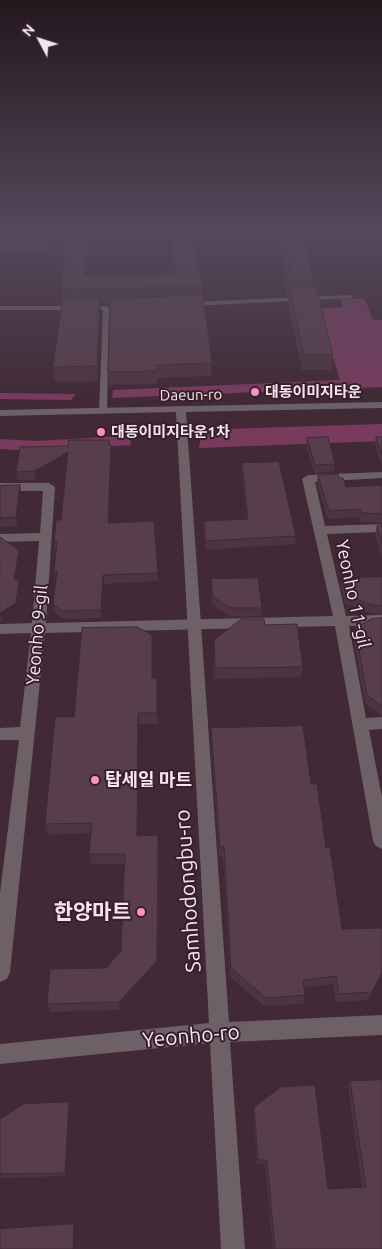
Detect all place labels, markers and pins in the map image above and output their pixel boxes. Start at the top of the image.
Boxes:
place label: 대동이미지타운 [265,383,362,401]
marker: 대동이미지타운 [249,386,261,398]
place label: 대동이미지타운1차 [111,423,230,441]
marker: 대동이미지타운1차 [95,426,107,438]
place label: 탑세일 마트 [105,769,192,791]
marker: 탑세일 마트 [89,774,101,786]
place label: 한양마트 [54,899,131,925]
marker: 한양마트 [135,906,147,918]

